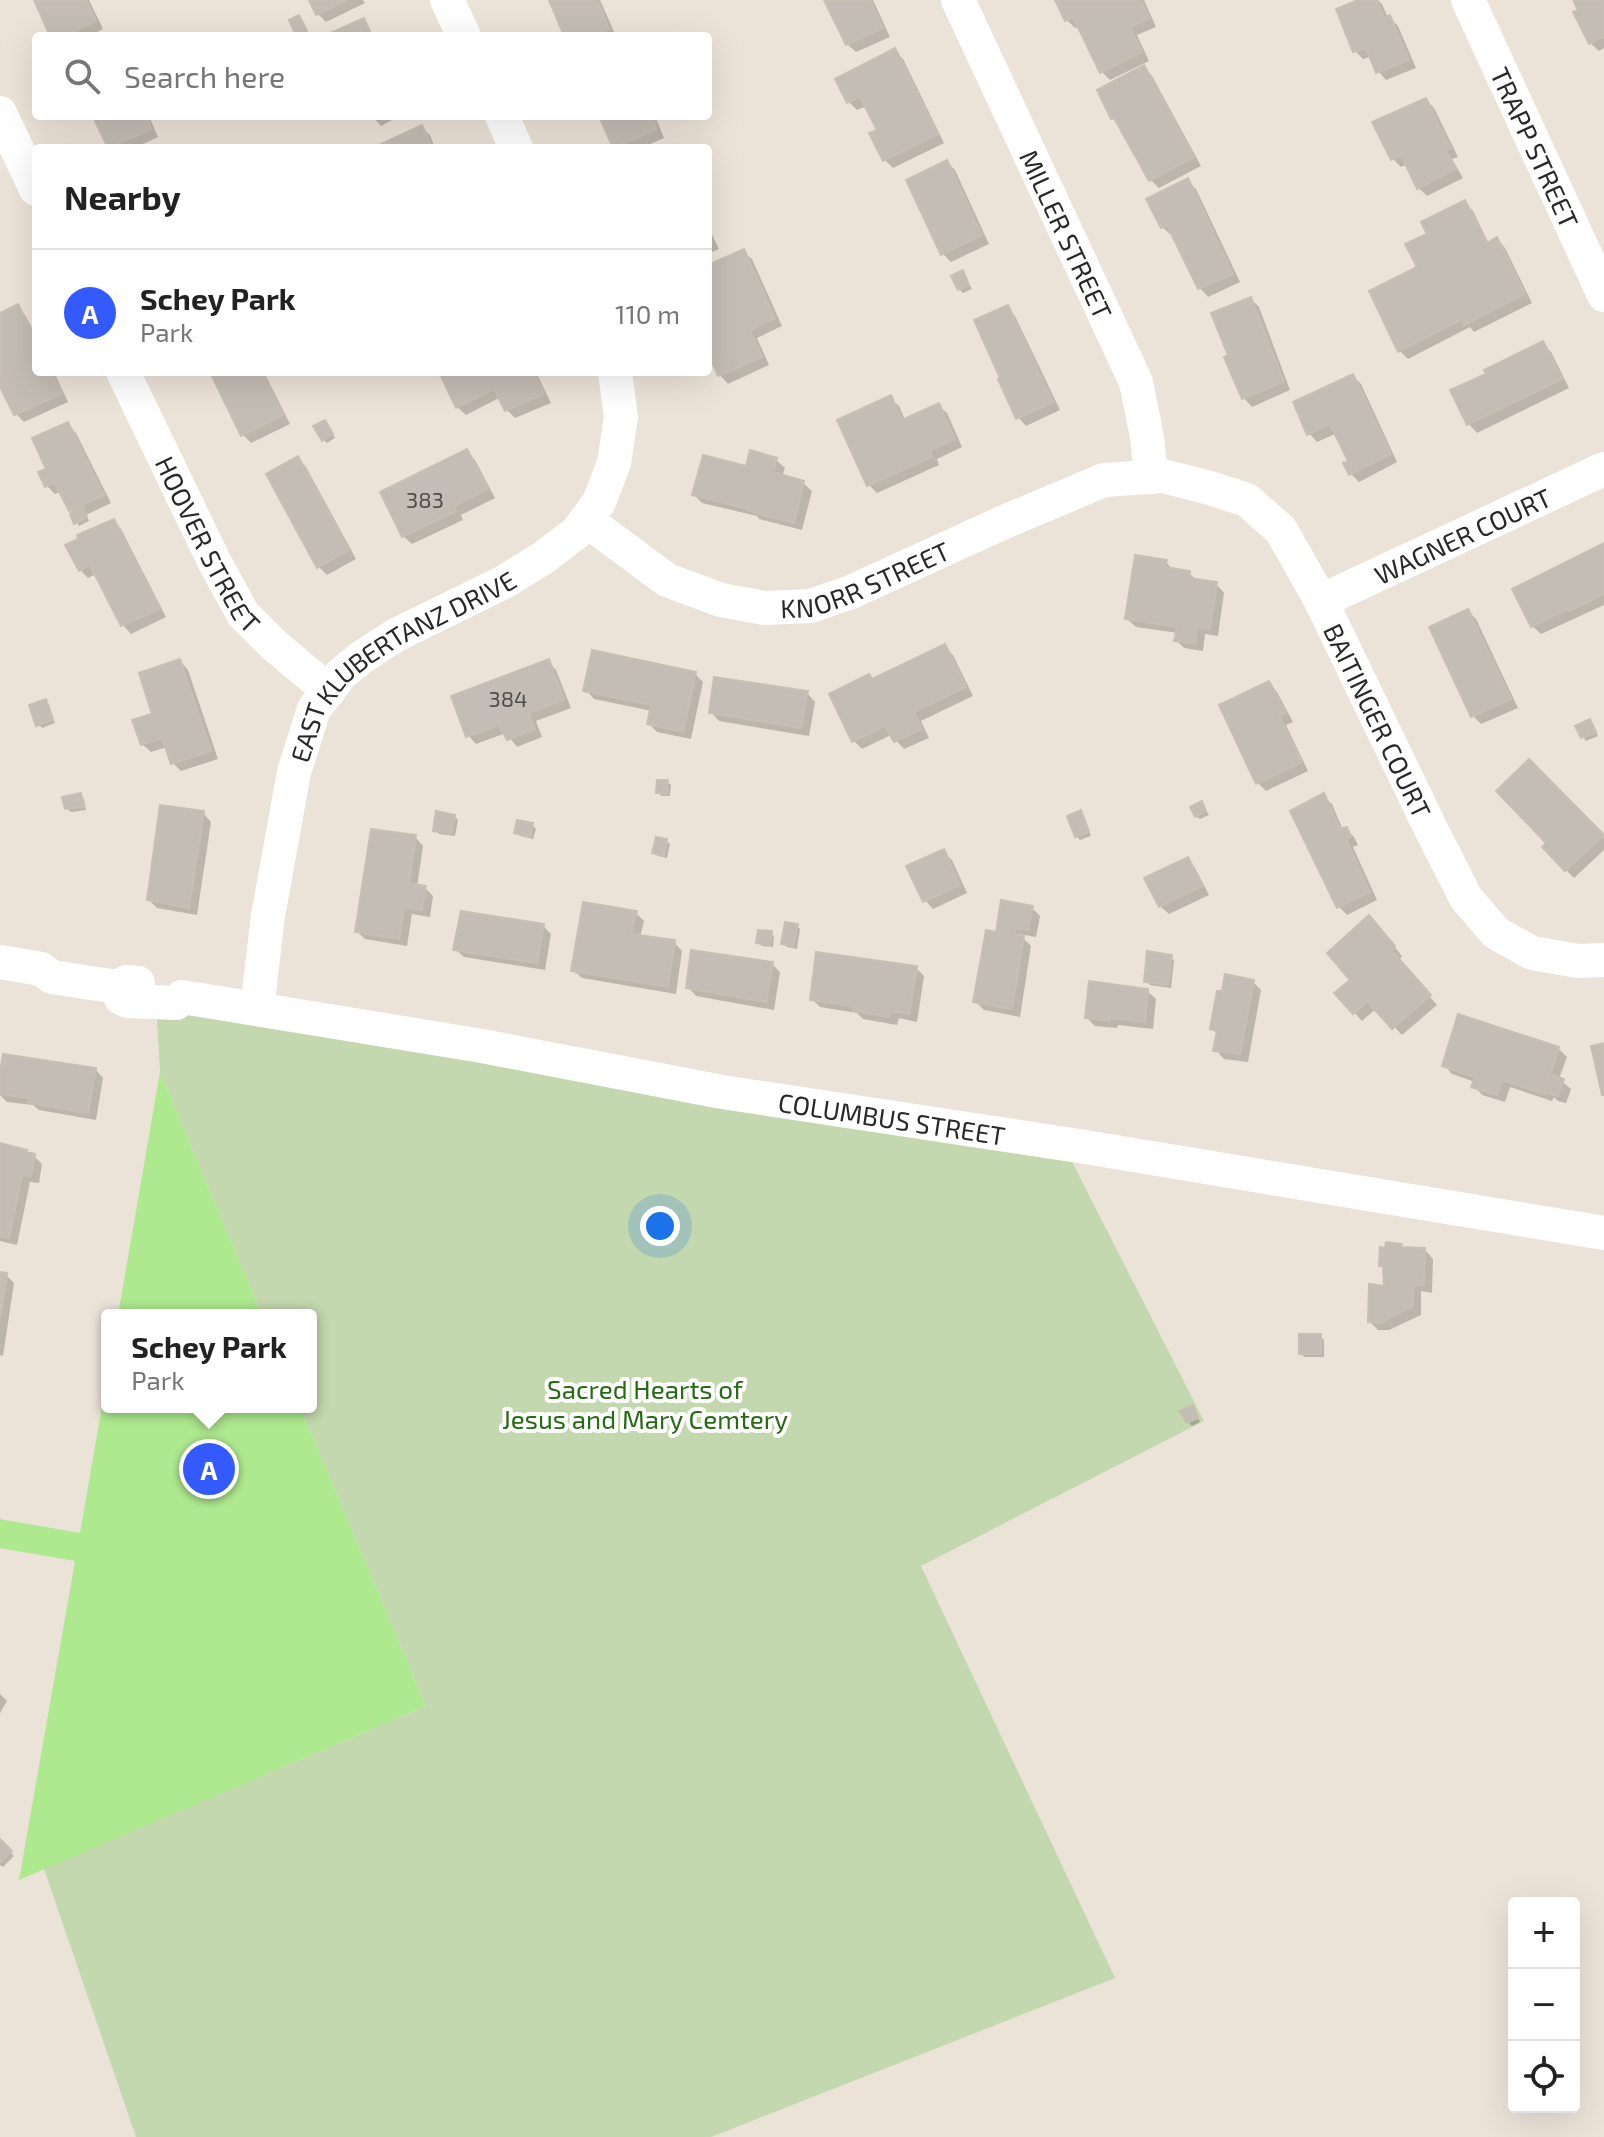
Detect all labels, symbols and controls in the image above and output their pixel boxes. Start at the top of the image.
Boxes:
search box [32,32,712,120]
icon: search [60,54,104,98]
text: Search here [124,58,285,94]
street label: TRAPP STREET [1485,62,1586,232]
street label: MILLER STREET [1014,144,1120,323]
text: Nearby [64,176,181,217]
text: Schey Park [140,280,296,316]
text: A [82,298,98,329]
text: 110 m [615,298,680,329]
text: Park [140,316,193,347]
street label: HOOVER STREET [150,451,267,638]
street label: WAGNER COURT [1369,481,1556,590]
house number: 383 [406,486,444,512]
street label: KNORR STREET [780,534,954,623]
street label: EAST KLUBERTANZ DRIVE [283,563,521,766]
street label: BAITINGER COURT [1318,618,1439,823]
house number: 384 [488,685,528,711]
street label: COLUMBUS STREET [776,1085,1007,1150]
your location [640,1206,680,1246]
popup [101,1309,317,1413]
text: Schey Park [131,1328,287,1364]
text: Park [131,1364,184,1395]
park label: Sacred Hearts of Jesus and Mary Cemtery [502,1373,788,1434]
pin: A [183,1439,235,1499]
map controls [1508,1897,1580,2113]
button: + [1508,1897,1580,1969]
button: − [1508,1969,1580,2041]
button: locate [1508,2041,1580,2113]

